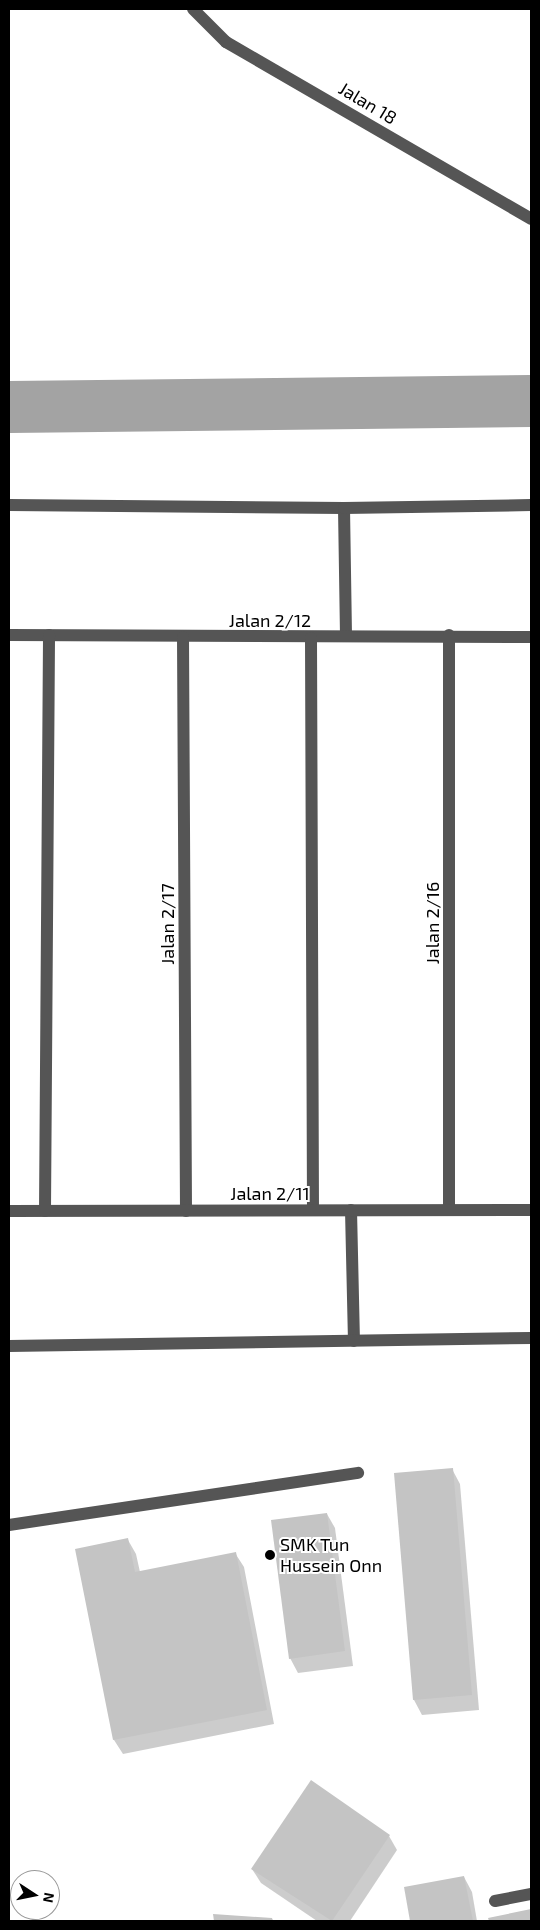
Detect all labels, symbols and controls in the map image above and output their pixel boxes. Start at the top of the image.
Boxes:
street label: Jalan 18 [335,77,401,129]
street label: Jalan 2/12 [229,609,311,631]
street label: Jalan 2/16 [421,882,443,964]
street label: Jalan 2/17 [156,883,178,965]
street label: Jalan 2/11 [230,1182,310,1204]
place label: SMK Tun Hussein Onn [280,1534,382,1576]
marker: SMK Tun Hussein Onn [264,1549,276,1561]
north arrow [10,1870,60,1920]
text: N [40,1891,59,1904]

